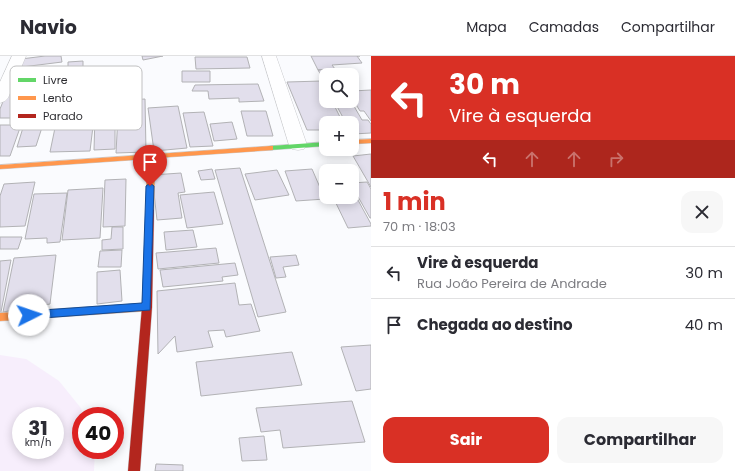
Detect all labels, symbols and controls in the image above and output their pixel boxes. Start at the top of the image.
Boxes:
text: Navio [20,14,77,41]
text: Mapa [466,17,507,37]
text: Camadas [529,17,599,37]
text: Compartilhar [621,17,715,37]
text: 30 m [449,65,520,104]
legend [10,66,142,130]
map controls [319,68,359,204]
button: search [319,68,359,108]
text: Livre [43,72,68,88]
icon: left [383,72,435,124]
text: Lento [43,90,73,106]
text: Vire à esquerda [449,103,592,128]
text: Parado [43,108,83,124]
button: + [319,116,359,156]
pin [133,145,167,186]
icon: left [479,148,501,170]
icon: ahead [521,148,543,170]
icon: ahead [563,148,585,170]
icon: right [605,148,627,170]
icon: arrive [139,151,161,173]
button: − [319,164,359,204]
text: 1 min [383,185,446,218]
button: close [681,191,723,233]
text: 70 m · 18:03 [383,217,456,236]
text: Vire à esquerda [417,252,539,273]
icon: left [383,262,405,284]
text: 30 m [685,262,723,283]
text: Rua João Pereira de Andrade [417,274,607,293]
position arrow [8,294,50,336]
icon: arrive [383,314,405,336]
text: Chegada ao destino [417,314,573,335]
text: 40 m [685,314,723,335]
speed limit sign: 40 [72,407,124,459]
text: 31 [28,414,48,442]
button: Sair [383,417,549,463]
button: Compartilhar [557,417,723,463]
text: km/h [25,435,51,450]

